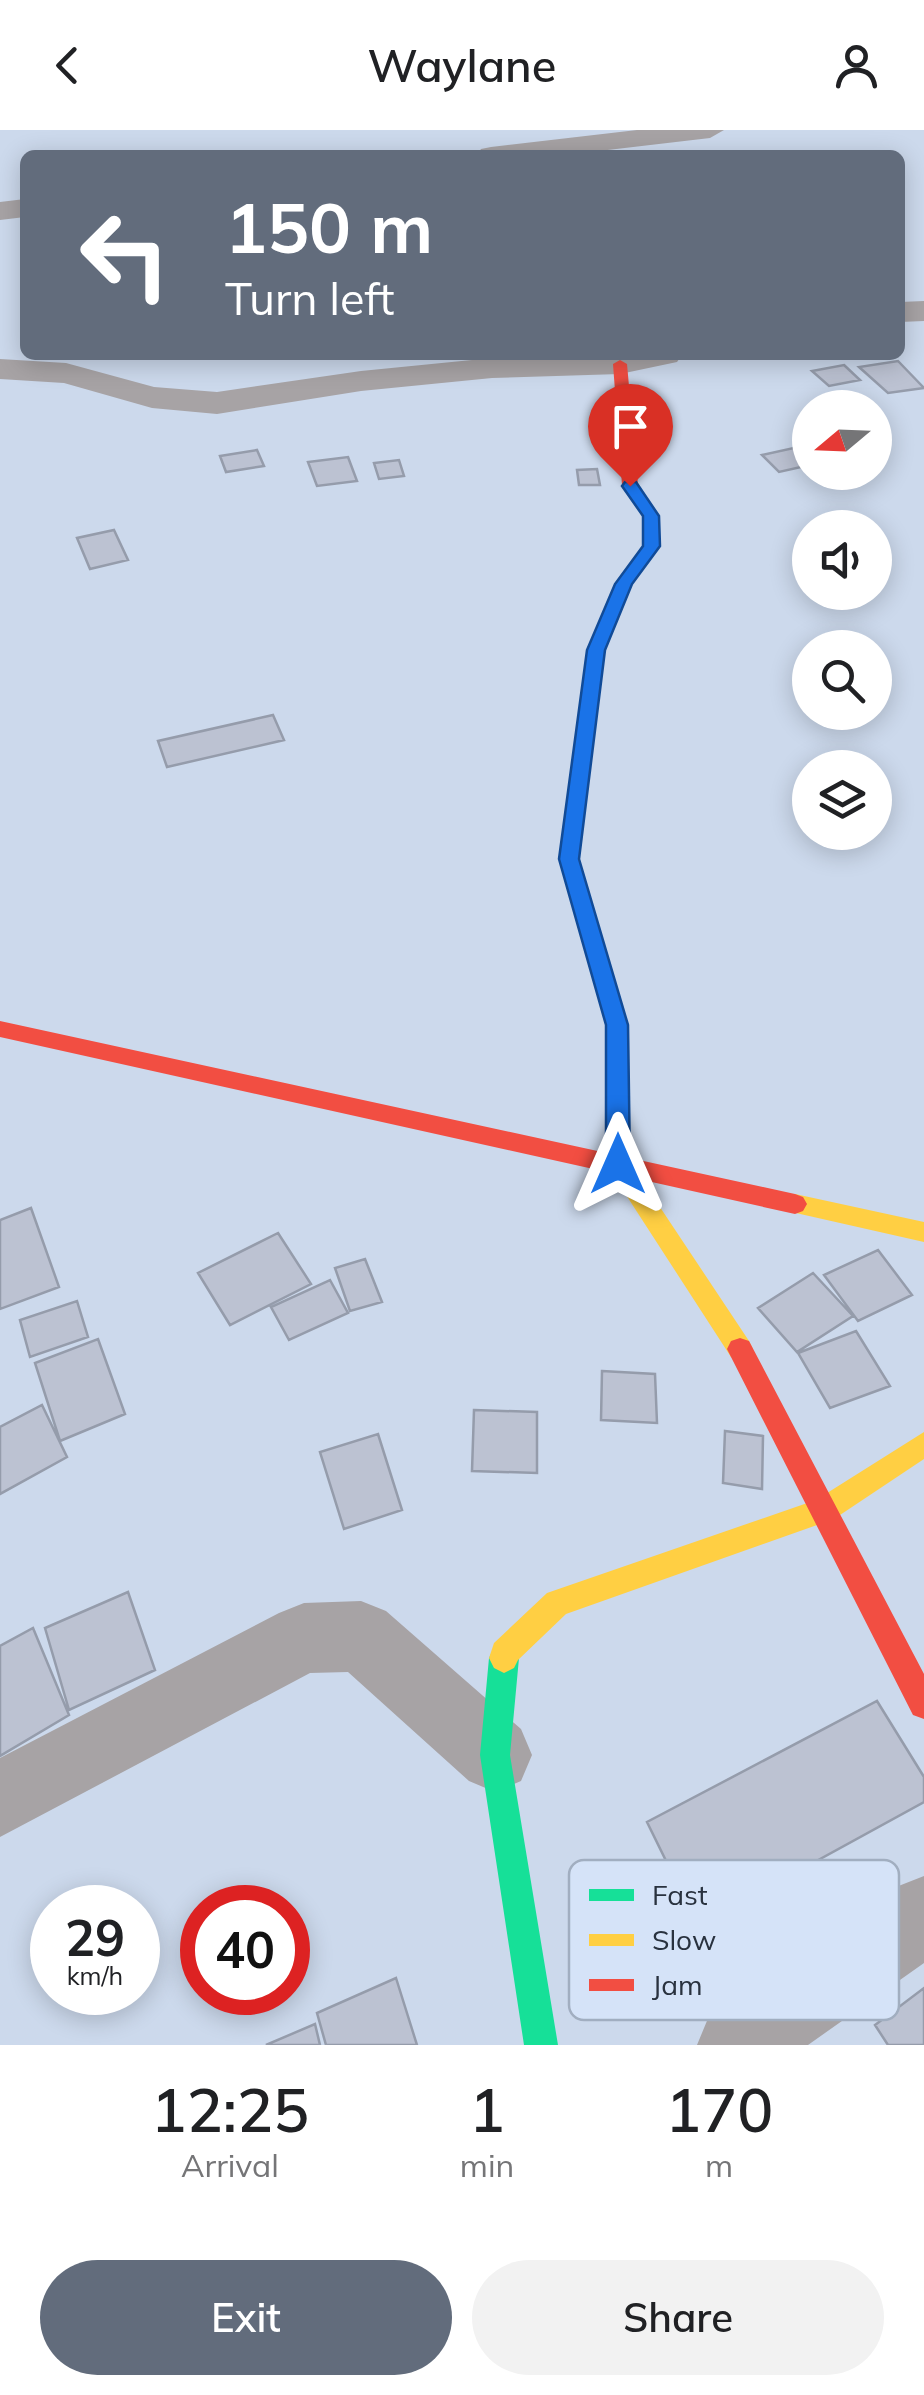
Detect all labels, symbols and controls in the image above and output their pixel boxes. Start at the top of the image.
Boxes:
text: Waylane [368,37,556,93]
icon: back [40,38,95,93]
icon: person [829,38,884,93]
text: 150 m [225,183,433,271]
icon: left [60,190,190,320]
text: Turn left [225,270,394,326]
pin [588,384,673,487]
north arrow [792,390,892,490]
map controls [792,390,892,850]
icon: arrive [603,399,658,454]
button: sound [792,510,892,610]
button: search [792,630,892,730]
button: layers [792,750,892,850]
position arrow [566,1112,670,1216]
legend [569,1860,899,2020]
text: Fast [652,1877,708,1912]
speed limit sign: 40 [180,1885,310,2015]
text: 29 [65,1906,125,1969]
text: Slow [652,1922,716,1957]
text: km/h [67,1960,123,1991]
text: Jam [652,1967,703,2002]
text: 12:25 [151,2072,309,2147]
text: 1 [469,2072,505,2147]
text: 170 [665,2072,773,2147]
text: Arrival [181,2145,279,2185]
text: min [460,2145,514,2185]
text: m [705,2145,733,2185]
button: Exit [40,2260,452,2375]
button: Share [472,2260,884,2375]

